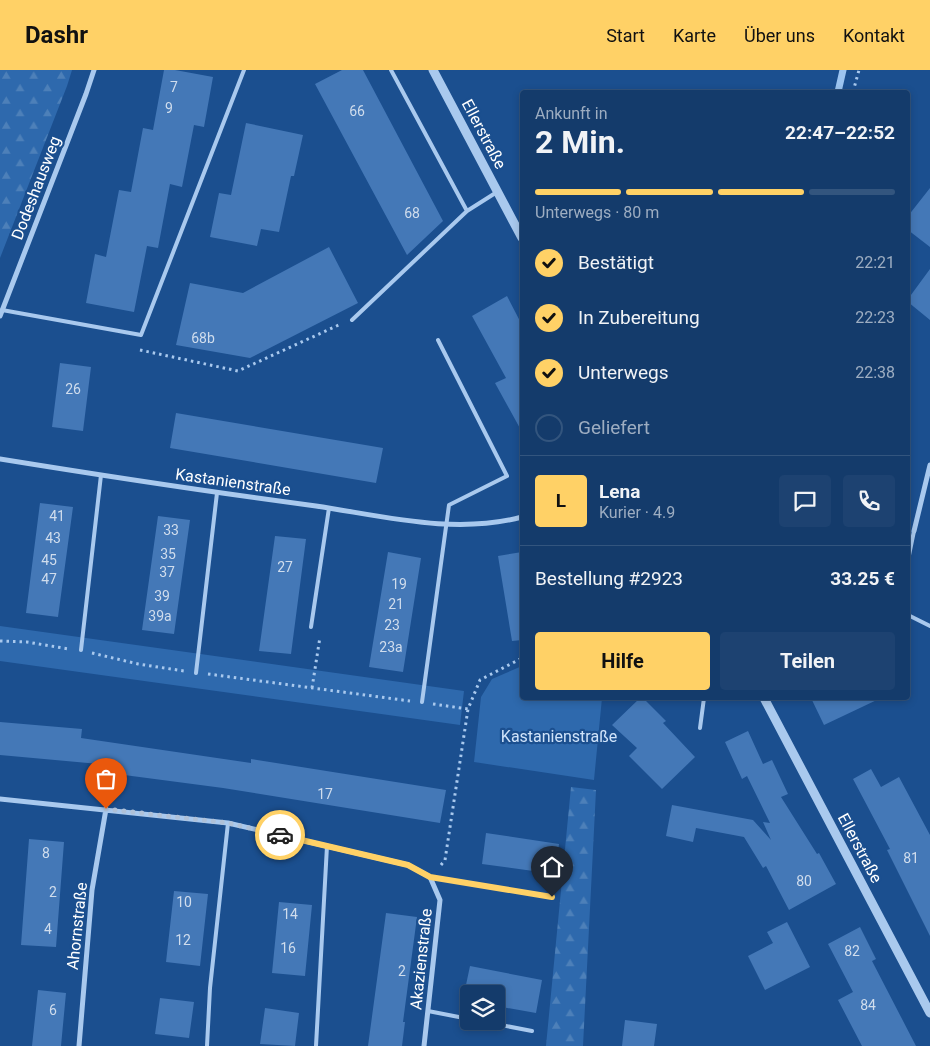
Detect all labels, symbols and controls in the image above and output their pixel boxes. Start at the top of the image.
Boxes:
text: Dashr [25,21,88,49]
text: Start [606,25,645,46]
text: Karte [673,25,716,46]
text: Über uns [744,25,815,46]
text: Kontakt [843,25,905,46]
house number: 7 [170,79,178,95]
street label: Ellerstraße [458,96,510,172]
house number: 9 [165,100,173,116]
house number: 66 [349,103,365,119]
text: Ankunft in [535,104,608,123]
text: 22:47–22:52 [785,121,895,144]
text: 2 Min. [535,123,625,161]
street label: Dodeshausweg [8,133,64,243]
text: Unterwegs · 80 m [535,203,659,222]
house number: 68 [404,205,420,221]
icon: check [535,249,563,277]
text: Bestätigt [578,251,654,274]
text: 22:21 [855,253,895,272]
icon: check [535,304,563,332]
text: In Zubereitung [578,306,700,329]
text: 22:23 [855,308,895,327]
house number: 68b [191,330,215,346]
icon: check [535,359,563,387]
text: Unterwegs [578,361,669,384]
text: 22:38 [855,363,895,382]
house number: 26 [65,381,81,397]
text: Geliefert [578,416,650,439]
street label: Kastanienstraße [174,464,292,500]
button: chat [779,475,831,527]
button: phone [843,475,895,527]
text: Lena [599,480,640,503]
text: L [556,489,566,512]
text: Kurier · 4.9 [599,503,675,522]
house number: 41 [49,508,65,524]
house number: 33 [163,522,179,538]
house number: 43 [45,530,61,546]
house number: 35 [160,546,176,562]
house number: 45 [41,552,57,568]
house number: 27 [277,559,293,575]
house number: 37 [159,564,175,580]
text: Bestellung #2923 [535,567,683,590]
text: 33.25 € [830,567,895,590]
house number: 47 [41,571,57,587]
house number: 19 [391,576,407,592]
house number: 39 [154,588,170,604]
house number: 21 [388,596,404,612]
house number: 39a [148,608,172,624]
house number: 23 [384,617,400,633]
button: Hilfe [535,632,710,690]
button: Teilen [720,632,895,690]
house number: 23a [379,639,403,655]
park label: Kastanienstraße [501,727,617,746]
pin [85,758,127,809]
icon: bag [92,765,120,793]
house number: 17 [317,786,333,802]
courier [255,810,305,860]
street label: Ellerstraße [834,810,886,886]
icon: car [266,821,294,849]
house number: 8 [42,845,50,861]
pin [531,846,573,897]
house number: 81 [903,850,919,866]
icon: home [538,853,566,881]
house number: 80 [796,873,812,889]
street label: Ahornstraße [63,881,91,971]
house number: 2 [49,884,57,900]
house number: 10 [176,894,192,910]
house number: 14 [282,906,298,922]
street label: Akazienstraße [406,907,436,1011]
house number: 4 [44,921,52,937]
house number: 12 [175,932,191,948]
house number: 16 [280,940,296,956]
house number: 82 [844,943,860,959]
house number: 2 [398,963,406,979]
map controls [460,985,505,1030]
button: layers [460,985,505,1030]
house number: 84 [860,997,876,1013]
house number: 6 [49,1002,57,1018]

